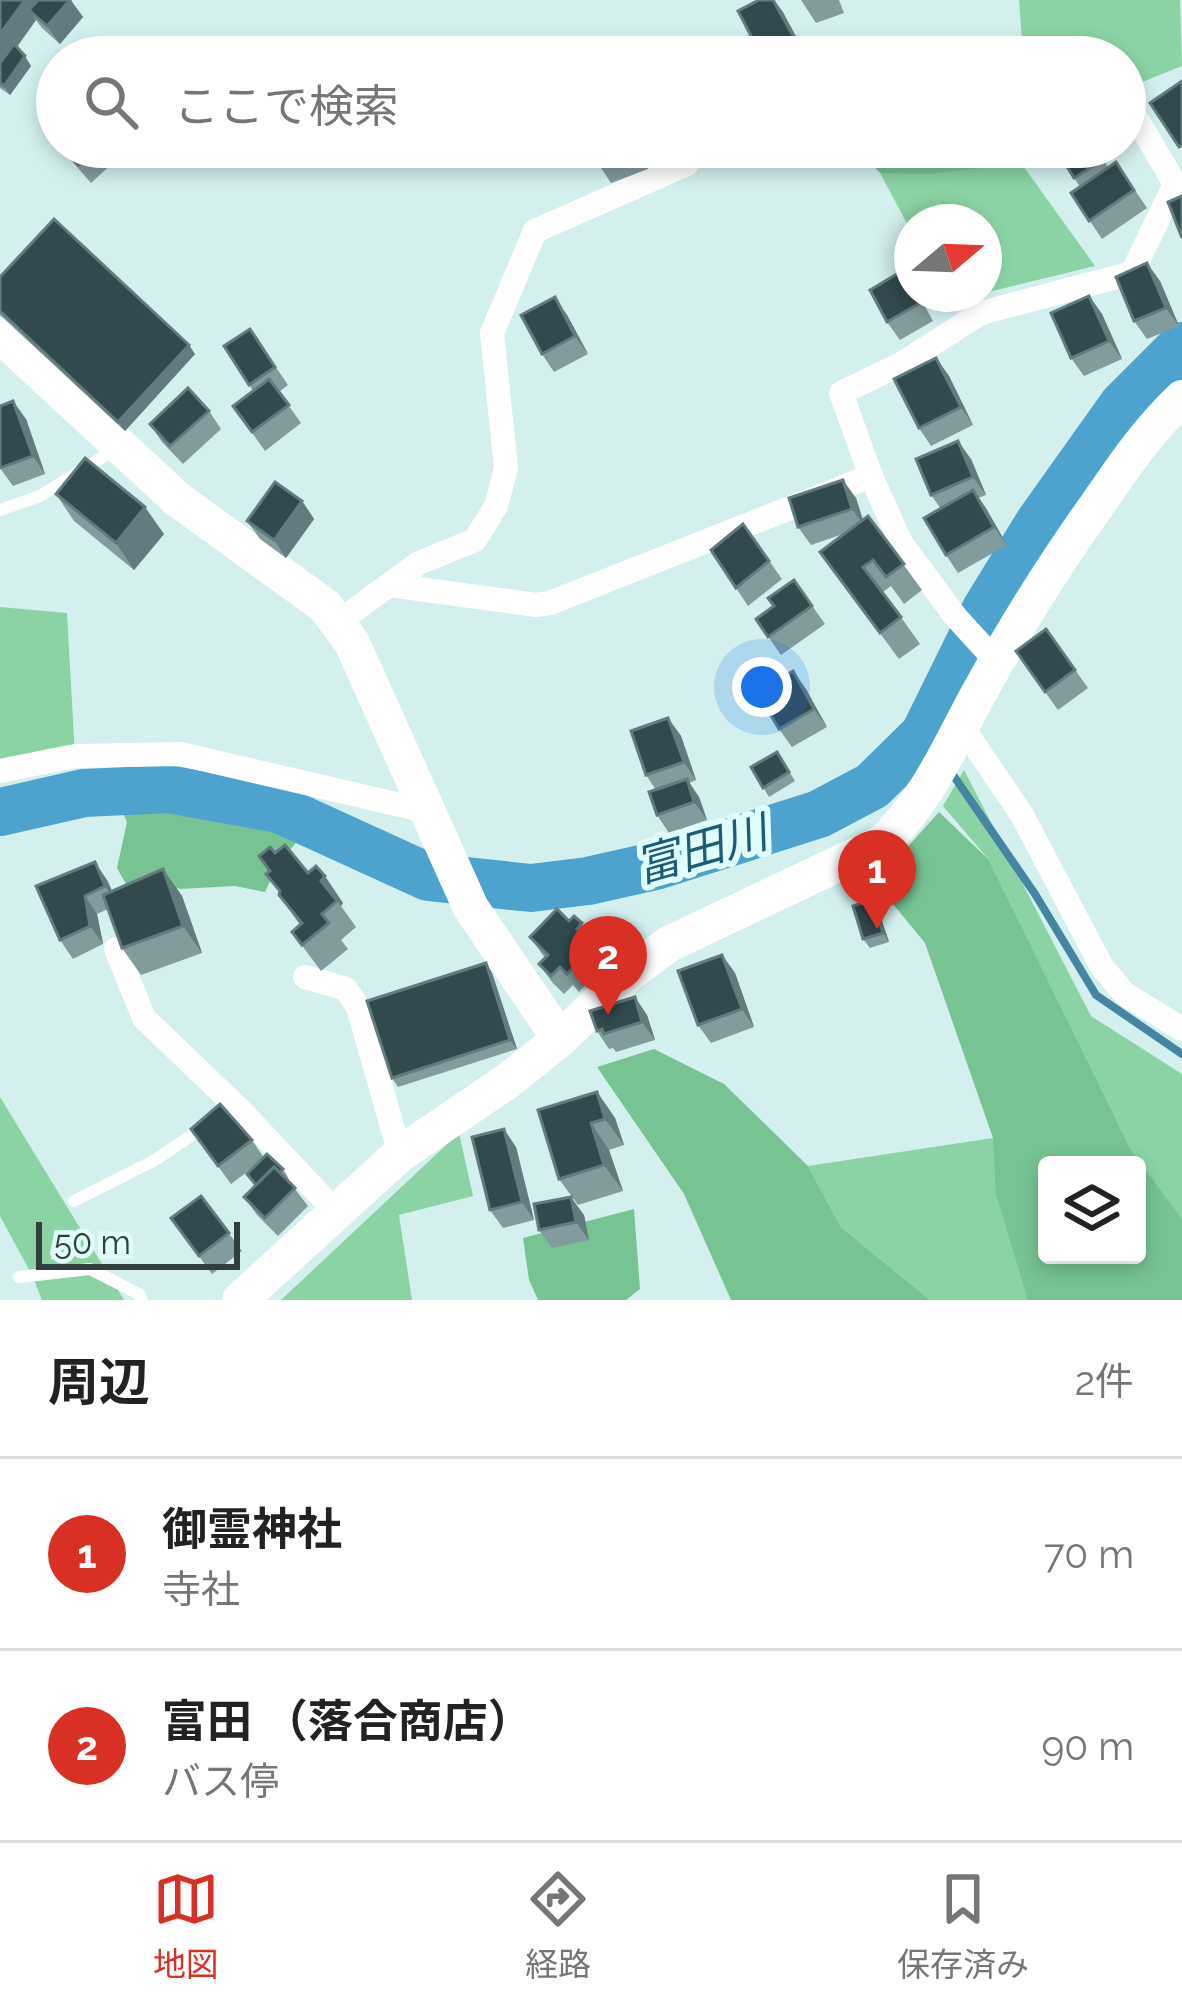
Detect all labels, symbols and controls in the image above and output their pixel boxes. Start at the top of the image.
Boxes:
search box [36,36,1146,168]
icon: search [78,69,144,135]
text: ここで検索 [174,80,399,133]
north arrow [894,204,1002,312]
your location [732,657,792,717]
water label: 富田川 [629,804,777,894]
pin: 1 [838,830,916,929]
pin: 2 [569,916,647,1015]
map controls [1038,1156,1146,1264]
button: layers [1038,1156,1146,1264]
scale bar [36,1216,240,1269]
text: 50 m [54,1223,131,1262]
text: 周辺 [48,1352,150,1412]
text: 2件 [1075,1358,1134,1404]
text: 御霊神社 [162,1503,342,1556]
text: 1 [77,1531,97,1577]
text: 70 m [1044,1531,1134,1577]
text: 寺社 [162,1566,240,1612]
text: 富田 （落合商店） [162,1695,533,1748]
text: 2 [76,1723,98,1769]
text: 90 m [1041,1723,1134,1769]
text: バス停 [162,1758,279,1804]
tab: 地図 [153,1866,219,1986]
tab: 経路 [525,1866,591,1986]
tab: 保存済み [897,1866,1029,1986]

